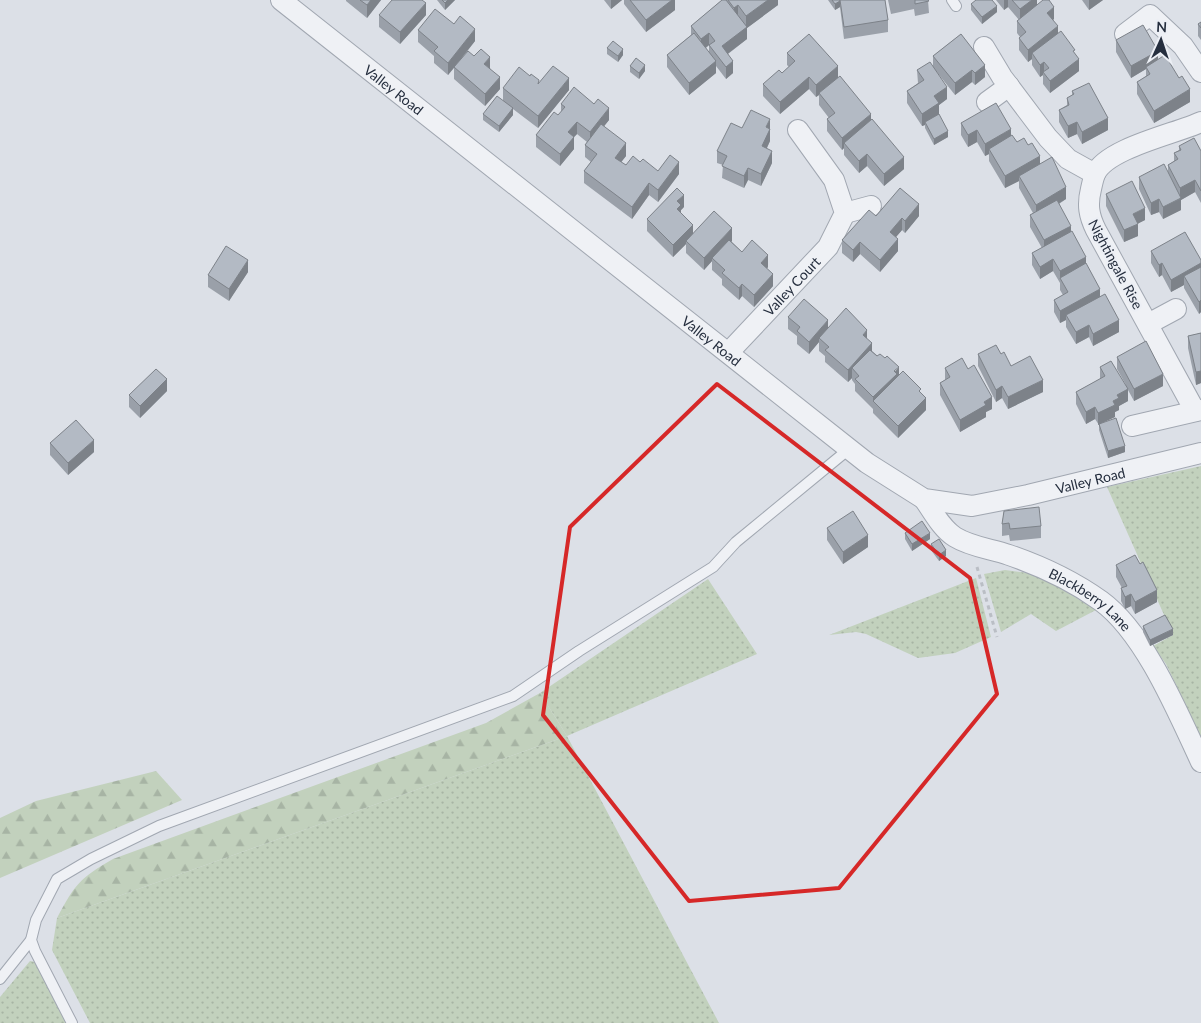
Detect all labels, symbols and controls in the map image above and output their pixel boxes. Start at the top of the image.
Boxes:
north arrow [1136,15,1186,65]
text: N [1156,18,1168,35]
street label: Valley Road [361,61,427,118]
street label: Nightingale Rise [1085,216,1147,312]
street label: Valley Court [760,253,823,319]
street label: Valley Road [679,312,745,369]
street label: Valley Road [1054,463,1127,496]
street label: Blackberry Lane [1046,564,1135,634]

